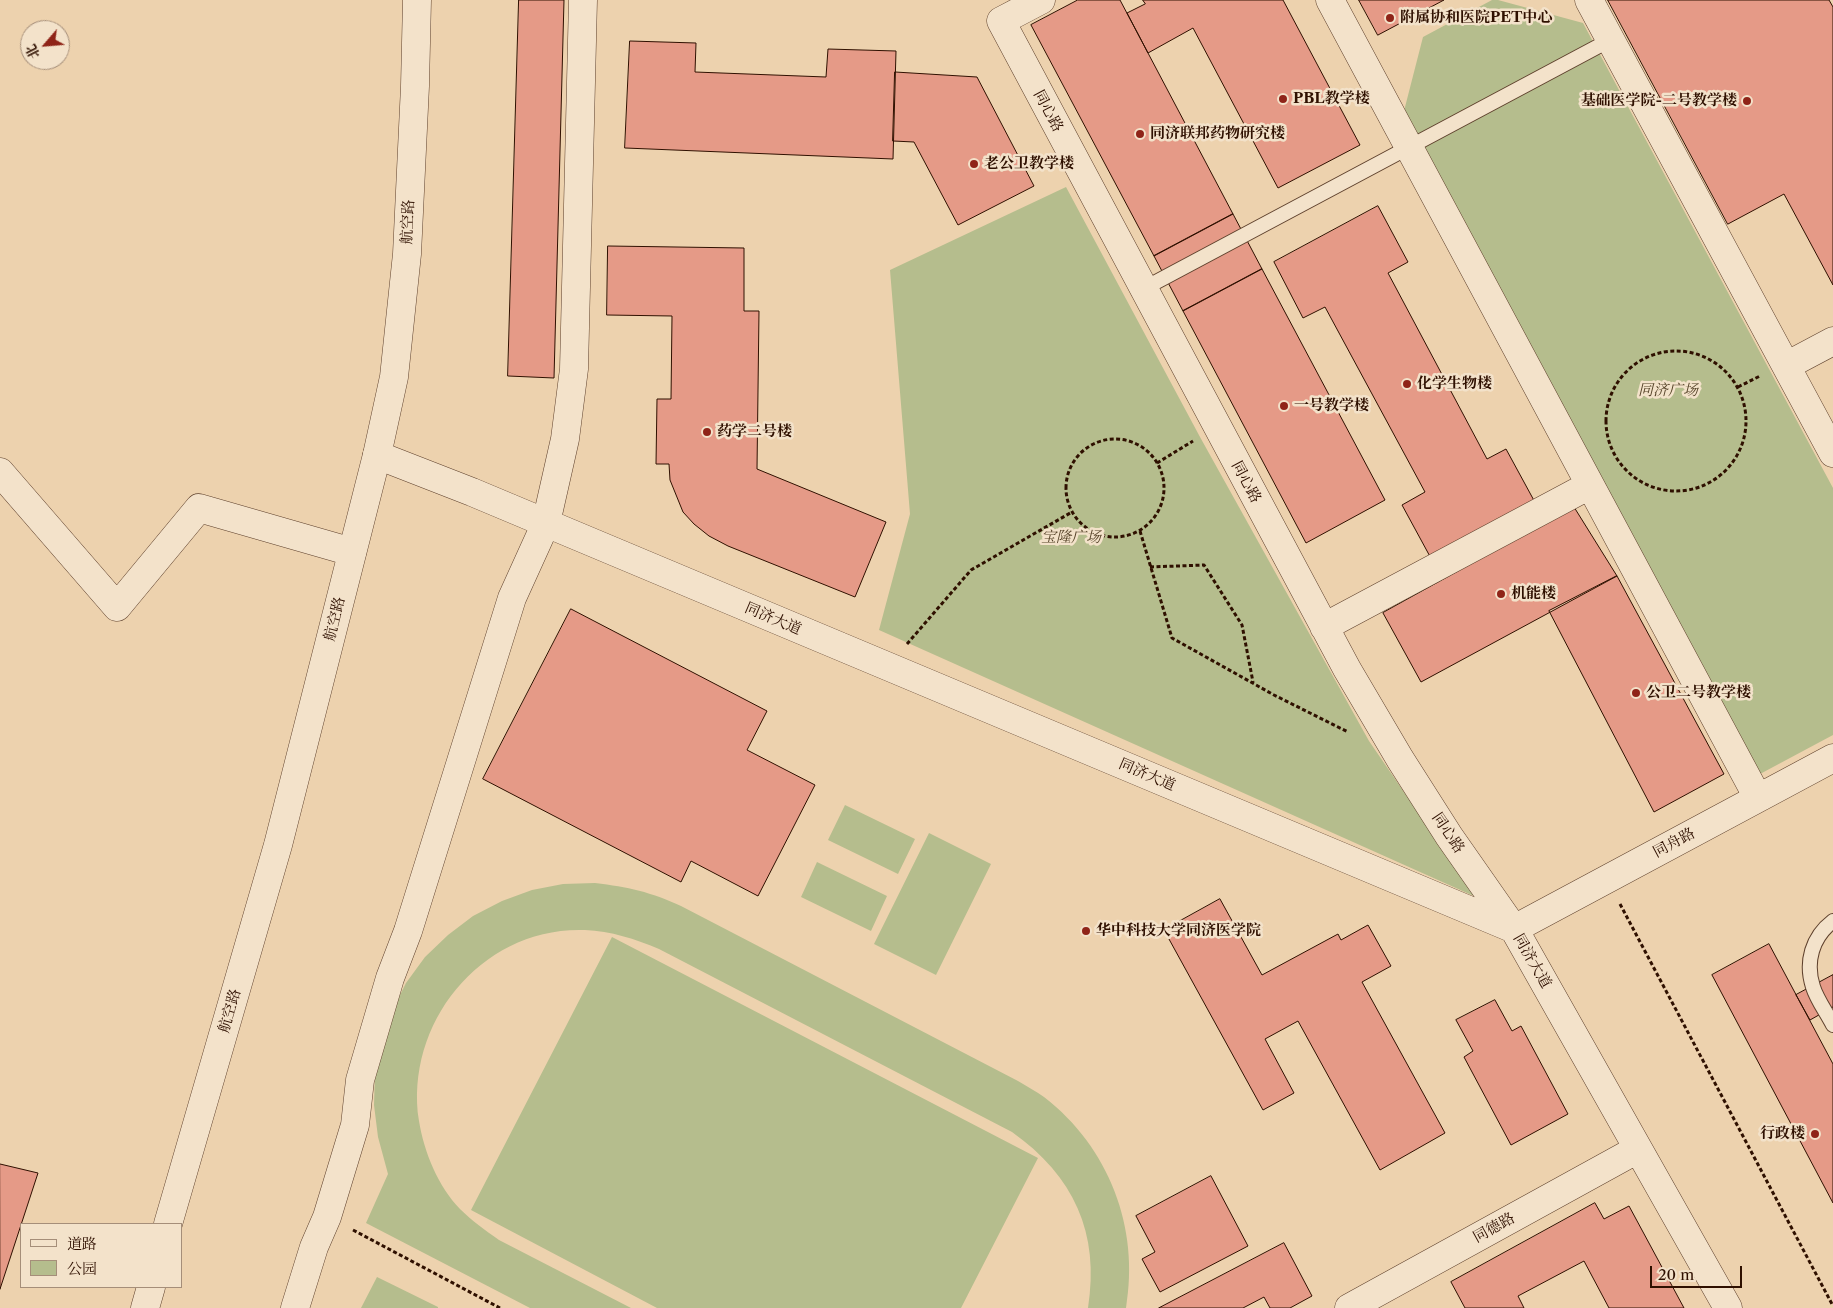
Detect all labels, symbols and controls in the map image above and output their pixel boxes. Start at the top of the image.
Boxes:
place label: 附属协和医院PET中心 [1400,9,1553,27]
marker: 附属协和医院PET中心 [1384,12,1396,24]
north arrow [20,20,70,70]
text: 北 [21,41,44,62]
street label: 同心路 [1029,87,1067,135]
place label: PBL教学楼 [1293,90,1370,108]
place label: 基础医学院-二号教学楼 [1580,92,1737,110]
marker: PBL教学楼 [1277,93,1289,105]
marker: 基础医学院-二号教学楼 [1741,95,1753,107]
place label: 同济联邦药物研究楼 [1150,125,1285,143]
marker: 同济联邦药物研究楼 [1134,128,1146,140]
place label: 老公卫教学楼 [984,155,1074,173]
marker: 老公卫教学楼 [968,158,980,170]
street label: 航空路 [398,199,418,245]
place label: 化学生物楼 [1417,375,1492,393]
marker: 化学生物楼 [1401,378,1413,390]
park label: 同济广场 [1638,382,1698,400]
place label: 一号教学楼 [1294,397,1369,415]
marker: 一号教学楼 [1278,400,1290,412]
place label: 药学二号楼 [717,423,792,441]
marker: 药学二号楼 [701,426,713,438]
street label: 同心路 [1227,458,1265,506]
park label: 宝隆广场 [1041,529,1101,547]
place label: 机能楼 [1511,585,1556,603]
marker: 机能楼 [1495,588,1507,600]
street label: 航空路 [321,595,349,643]
street label: 同济大道 [742,599,804,639]
place label: 公卫二号教学楼 [1646,684,1751,702]
marker: 公卫二号教学楼 [1630,687,1642,699]
street label: 同济大道 [1116,755,1178,795]
street label: 同心路 [1428,809,1468,857]
street label: 同舟路 [1650,824,1698,862]
place label: 华中科技大学同济医学院 [1096,922,1261,940]
marker: 华中科技大学同济医学院 [1080,925,1092,937]
street label: 同济大道 [1509,931,1555,991]
street label: 航空路 [215,987,245,1035]
place label: 行政楼 [1760,1125,1805,1143]
marker: 行政楼 [1809,1128,1821,1140]
street label: 同德路 [1470,1209,1518,1247]
legend [20,1223,182,1288]
text: 道路 [67,1234,97,1253]
scale bar [1653,1256,1746,1288]
text: 公园 [67,1259,97,1278]
text: 20 m [1658,1265,1694,1284]

